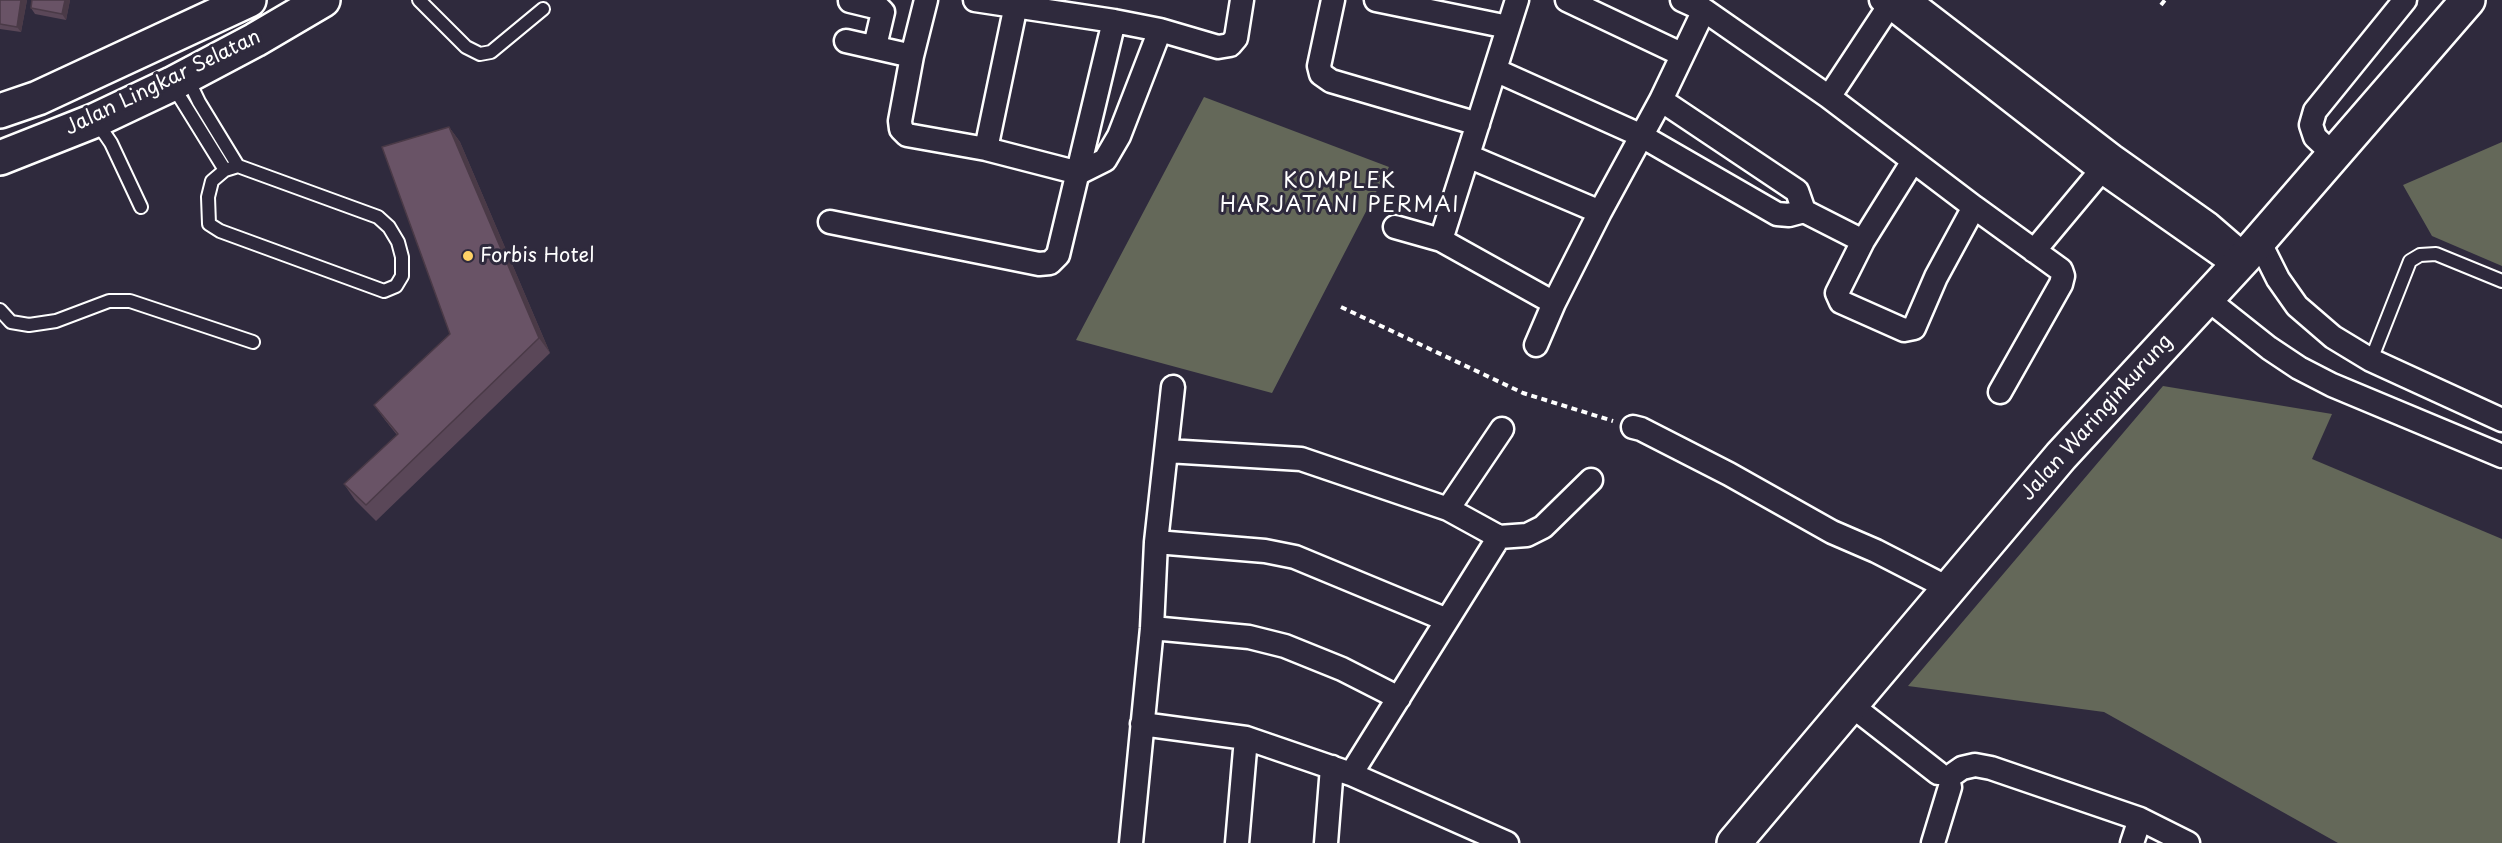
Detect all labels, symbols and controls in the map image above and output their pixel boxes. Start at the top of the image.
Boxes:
street label: Jalan Lingkar Selatan [61,25,265,141]
district label: KOMPLEK HARJATANI PERMAI [1221,169,1459,219]
place label: Forbis Hotel [480,244,594,268]
marker: Forbis Hotel [461,249,475,263]
street label: Jalan Waringinkurung [2016,330,2178,506]

